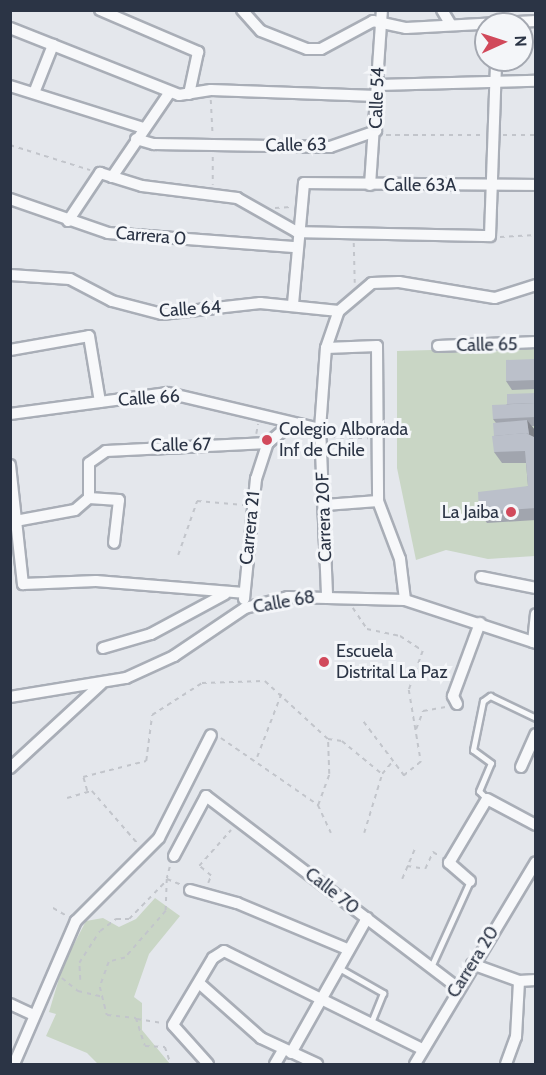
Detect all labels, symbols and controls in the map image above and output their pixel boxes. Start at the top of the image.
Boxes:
north arrow [474,12,534,72]
text: N [511,35,530,47]
street label: Calle 54 [365,67,389,129]
street label: Calle 63 [265,134,327,156]
street label: Calle 63A [384,174,456,196]
street label: Carrera 0 [115,222,187,250]
street label: Calle 64 [158,296,222,322]
street label: Calle 65 [456,334,518,356]
street label: Calle 66 [117,385,181,411]
place label: Colegio Alborada Inf de Chile [279,419,408,462]
marker: Colegio Alborada Inf de Chile [260,433,274,447]
street label: Calle 67 [151,434,211,456]
street label: Carrera 20F [312,472,336,562]
street label: Carrera 21 [235,490,265,566]
place label: La Jaiba [442,501,499,523]
marker: La Jaiba [504,505,518,519]
street label: Calle 68 [251,586,317,618]
place label: Escuela Distrital La Paz [336,641,448,684]
marker: Escuela Distrital La Paz [317,655,331,669]
street label: Calle 70 [301,863,363,919]
street label: Carrera 20 [443,922,503,1002]

